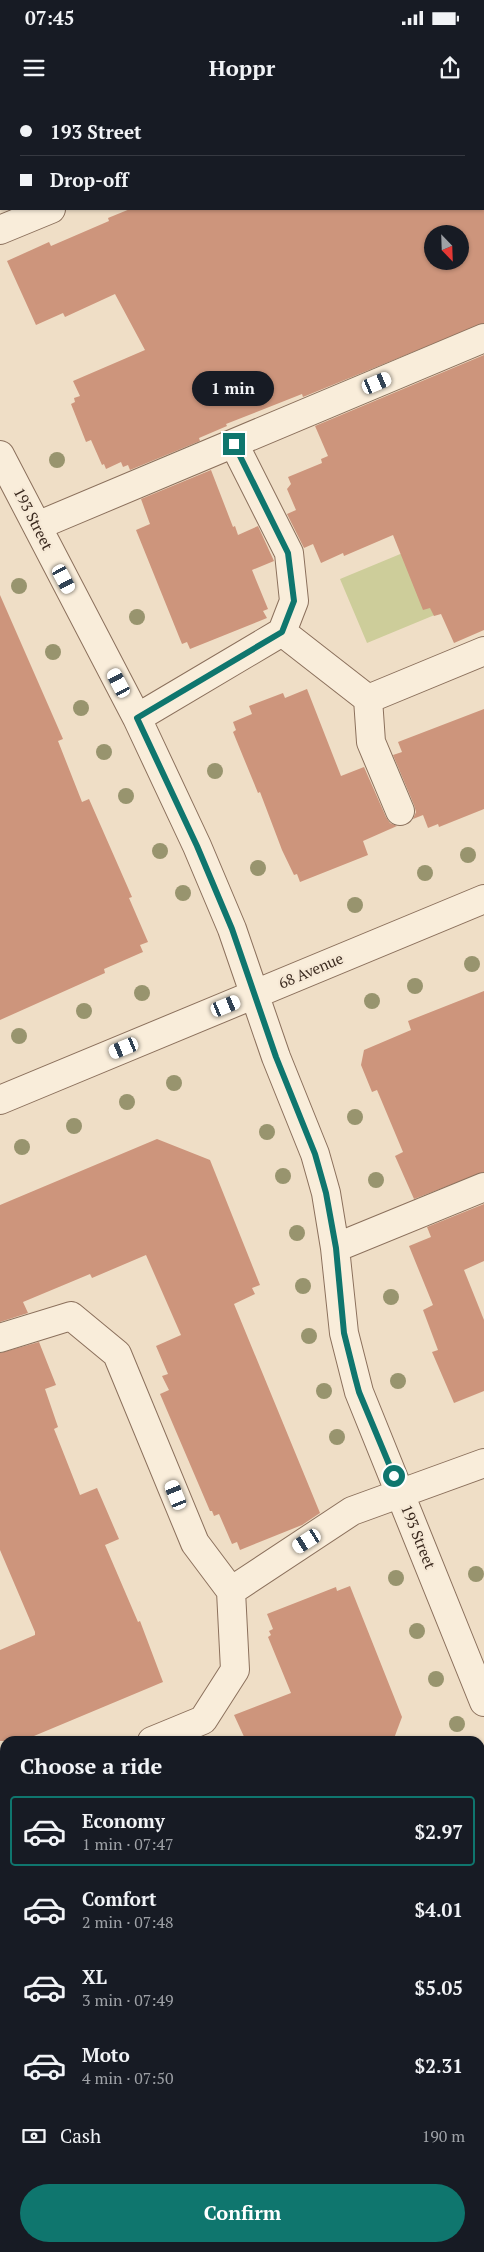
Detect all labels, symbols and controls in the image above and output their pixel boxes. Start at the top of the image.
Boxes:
text: 07:45 [25,5,74,30]
text: Hoppr [209,53,275,82]
icon: menu [20,54,48,82]
icon: share [436,54,464,82]
text: 193 Street [50,119,142,144]
text: Drop-off [50,167,128,192]
north arrow [424,225,469,270]
map controls [424,225,469,270]
car [360,370,393,396]
callout: 1 min [193,372,275,406]
text: 1 min [211,377,255,399]
route end [223,433,245,455]
street label: 193 Street [10,484,58,554]
car [50,562,77,596]
car [105,666,132,700]
street label: 68 Avenue [275,947,346,993]
car [209,993,242,1019]
car [107,1035,140,1061]
route start [383,1465,405,1487]
car [163,1478,188,1512]
street label: 193 Street [397,1502,441,1572]
car [290,1527,323,1555]
text: Choose a ride [20,1751,162,1780]
text: Economy [82,1808,165,1833]
icon: car [22,1809,67,1854]
text: $2.97 [414,1819,463,1844]
text: 1 min · 07:47 [82,1833,174,1855]
text: Comfort [82,1886,157,1911]
icon: car [22,1887,67,1932]
text: $4.01 [414,1897,463,1922]
text: 2 min · 07:48 [82,1911,174,1933]
text: XL [82,1964,107,1989]
icon: car [22,1965,67,2010]
text: $5.05 [414,1975,463,2000]
text: 3 min · 07:49 [82,1989,174,2011]
text: Moto [82,2042,130,2067]
icon: car [22,2043,67,2088]
text: $2.31 [414,2053,463,2078]
text: 4 min · 07:50 [82,2067,174,2089]
icon: cash [20,2122,48,2150]
text: Cash [60,2123,101,2148]
text: 190 m [422,2125,465,2147]
button: Confirm [20,2184,465,2242]

